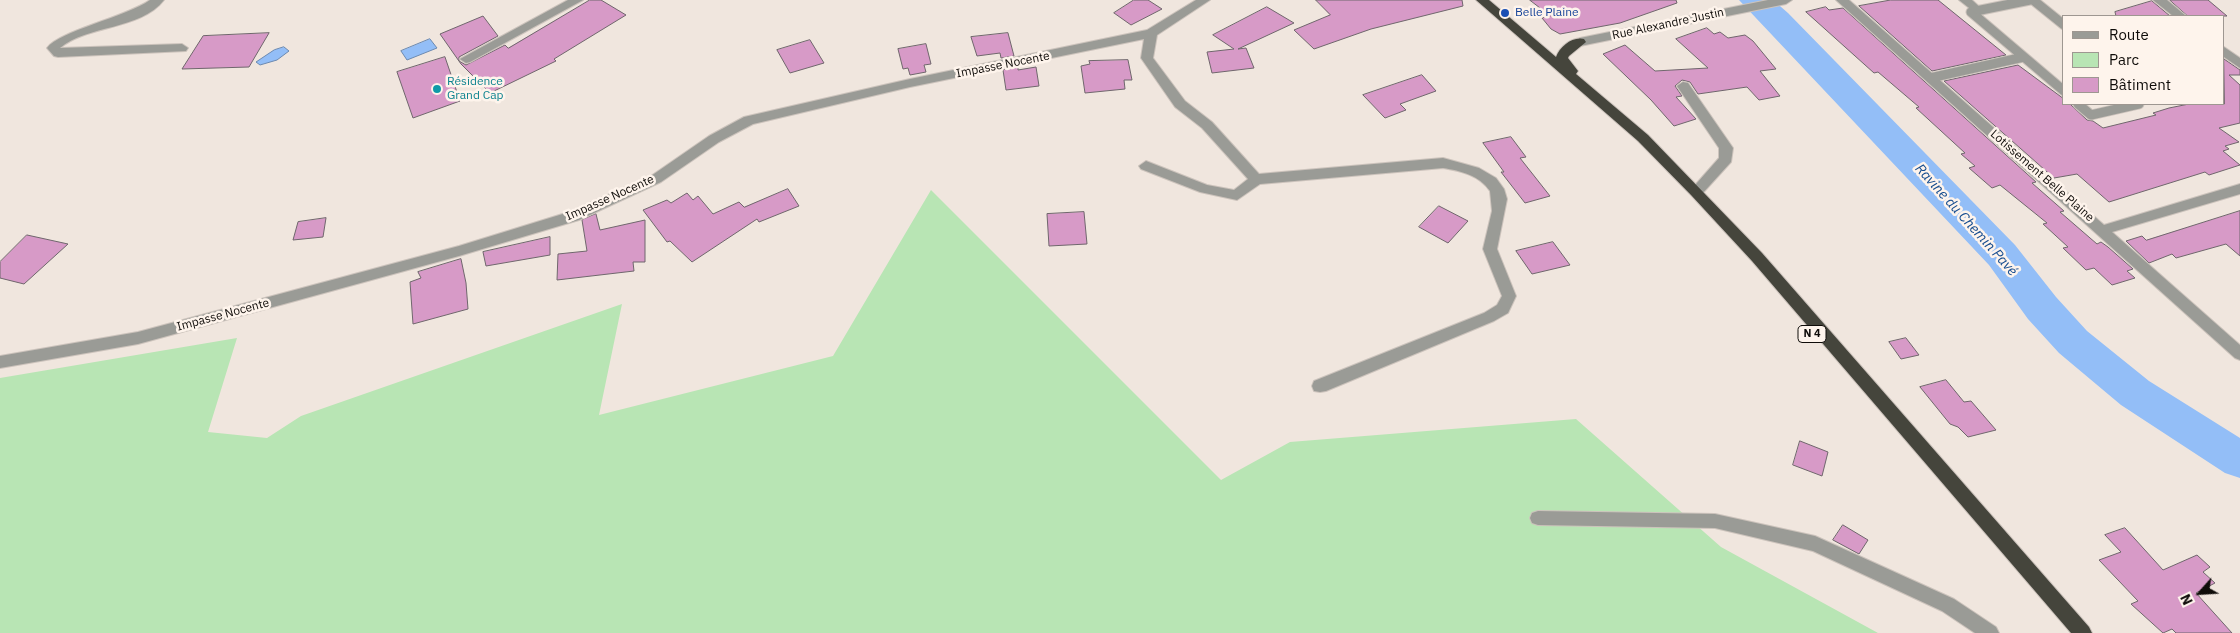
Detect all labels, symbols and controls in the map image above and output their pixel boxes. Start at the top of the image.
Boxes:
street label: Rue Alexandre Justin [1611,5,1725,43]
place label: Belle Plaine [1515,6,1579,20]
marker: Belle Plaine [1499,7,1511,19]
legend [2062,15,2225,105]
text: Route [2109,25,2149,44]
street label: Impasse Nocente [955,49,1051,81]
text: Parc [2109,50,2139,69]
place label: Résidence Grand Cap [447,75,504,103]
text: Bâtiment [2109,75,2171,94]
marker: Résidence Grand Cap [431,83,443,95]
street label: Lotissement Belle Plaine [1987,127,2097,225]
water label: Ravine du Chemin Pavé [1911,161,2021,279]
street label: Impasse Nocente [564,172,656,224]
street label: Impasse Nocente [175,296,271,334]
road number: N 4 [1798,326,1826,342]
north arrow [2175,568,2225,618]
text: N [2176,591,2197,608]

